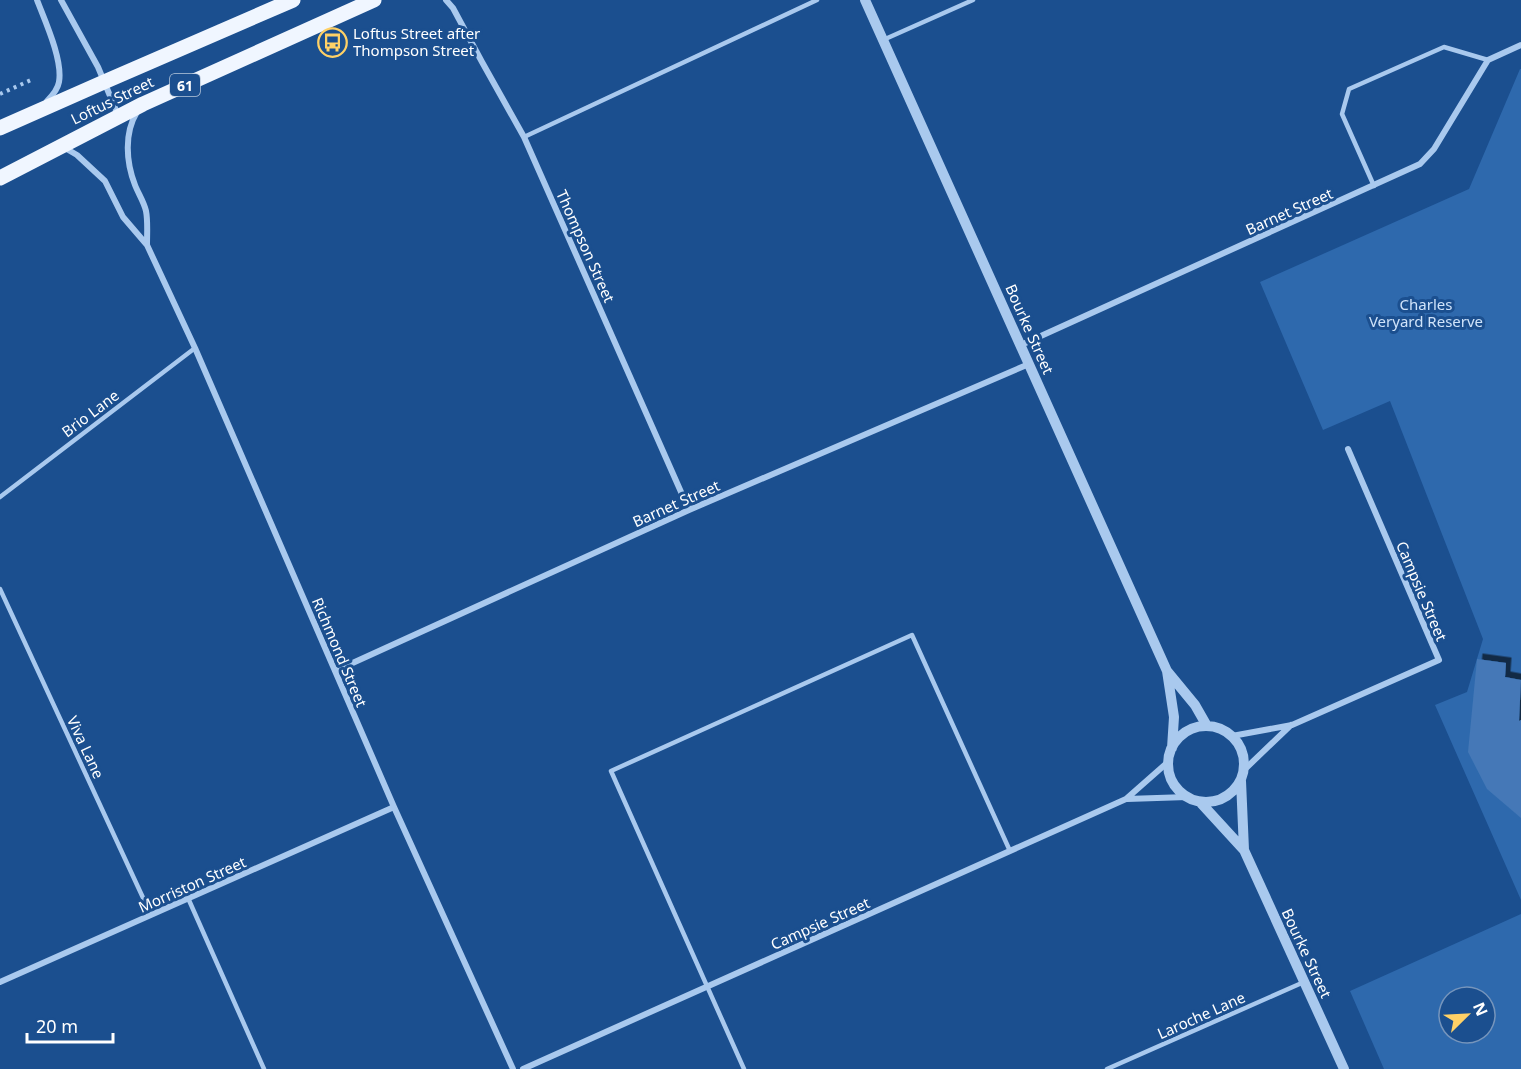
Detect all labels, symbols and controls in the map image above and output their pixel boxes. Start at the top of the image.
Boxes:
place label: Loftus Street after Thompson Street [353,23,480,60]
bus stop icon: Loftus Street after Thompson Street [316,26,348,58]
street label: Loftus Street [67,71,157,129]
road number: 61 [170,74,200,96]
street label: Barnet Street [1242,183,1336,239]
street label: Thompson Street [552,187,620,306]
street label: Bourke Street [1001,281,1059,378]
park label: Charles Veryard Reserve [1369,294,1483,331]
street label: Brio Lane [57,385,123,441]
street label: Barnet Street [629,475,723,531]
street label: Campsie Street [1392,538,1452,644]
street label: Richmond Street [308,594,372,710]
street label: Viva Lane [63,712,109,782]
street label: Morriston Street [135,851,249,917]
street label: Campsie Street [767,892,873,954]
street label: Bourke Street [1278,905,1337,1002]
north arrow [1437,985,1497,1045]
street label: Laroche Lane [1154,987,1248,1043]
text: N [1468,998,1493,1019]
scale bar [27,1006,112,1044]
text: 20 m [36,1014,78,1038]

